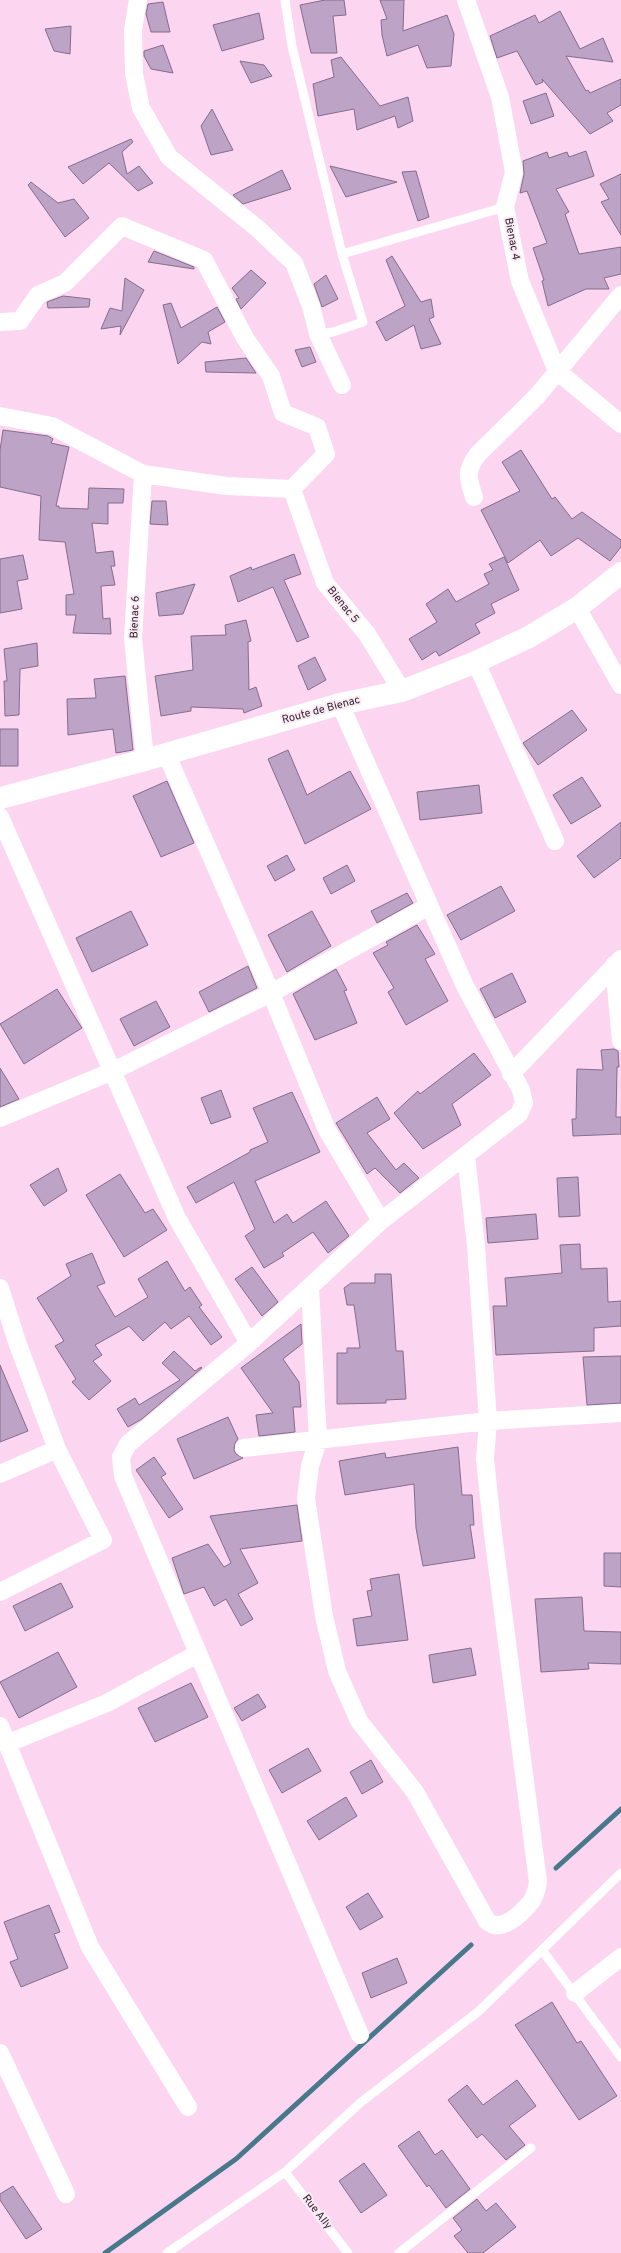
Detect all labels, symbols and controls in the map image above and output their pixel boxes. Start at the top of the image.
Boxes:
street label: Bienac 4 [501,216,523,262]
street label: Bienac 5 [324,584,362,626]
street label: Bienac 6 [127,595,143,639]
street label: Route de Bienac [280,693,362,727]
street label: Rue Ally [299,2192,335,2232]

